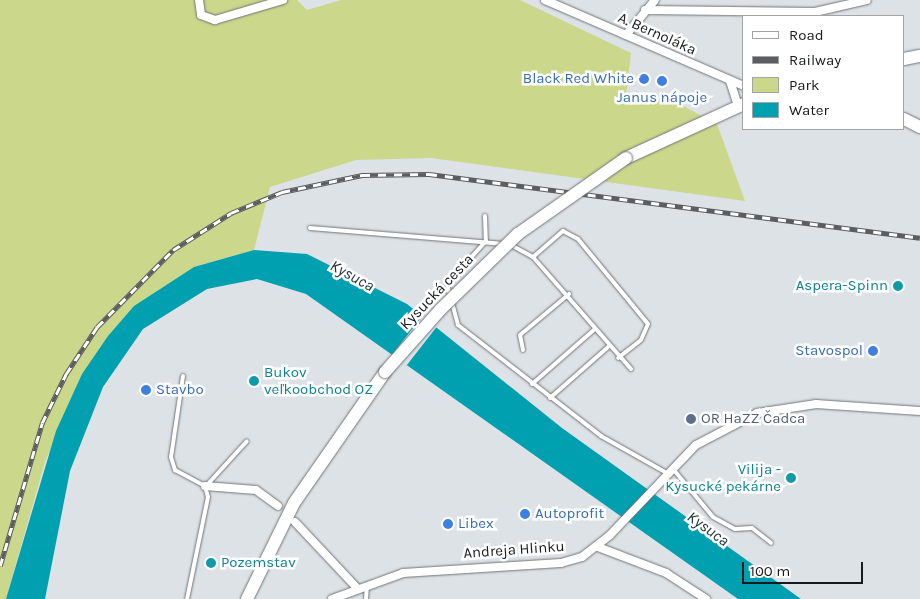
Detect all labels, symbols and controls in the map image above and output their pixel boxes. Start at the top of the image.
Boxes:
street label: A. Bernoláka [615,9,699,59]
legend [742,15,905,130]
text: Road [789,26,824,44]
text: Railway [789,51,841,69]
place label: Black Red White [523,70,634,88]
marker: Black Red White [638,73,650,85]
marker: Janus nápoje [656,75,668,87]
text: Park [789,76,819,94]
place label: Janus nápoje [617,89,707,107]
text: Water [789,101,829,119]
street label: Kysucká cesta [396,250,478,334]
water label: Kysuca [327,256,377,296]
place label: Aspera-Spinn [796,277,888,295]
marker: Aspera-Spinn [892,280,904,292]
place label: Stavospol [795,342,863,360]
marker: Stavospol [867,345,879,357]
place label: Bukov veľkoobchod OZ [264,363,373,398]
marker: Bukov veľkoobchod OZ [248,375,260,387]
place label: Stavbo [156,381,204,399]
marker: Stavbo [140,384,152,396]
place label: OR HaZZ Čadca [701,410,805,428]
marker: OR HaZZ Čadca [685,413,697,425]
place label: Vilija - Kysucké pekárne [665,460,781,495]
marker: Vilija - Kysucké pekárne [785,472,797,484]
place label: Autoprofit [535,505,604,523]
water label: Kysuca [683,507,733,551]
marker: Autoprofit [519,508,531,520]
place label: Libex [458,515,494,533]
marker: Libex [442,518,454,530]
street label: Andreja Hlinku [463,537,565,563]
scale bar [745,552,866,584]
place label: Pozemstav [221,554,296,572]
marker: Pozemstav [205,557,217,569]
text: 100 m [750,562,790,580]

